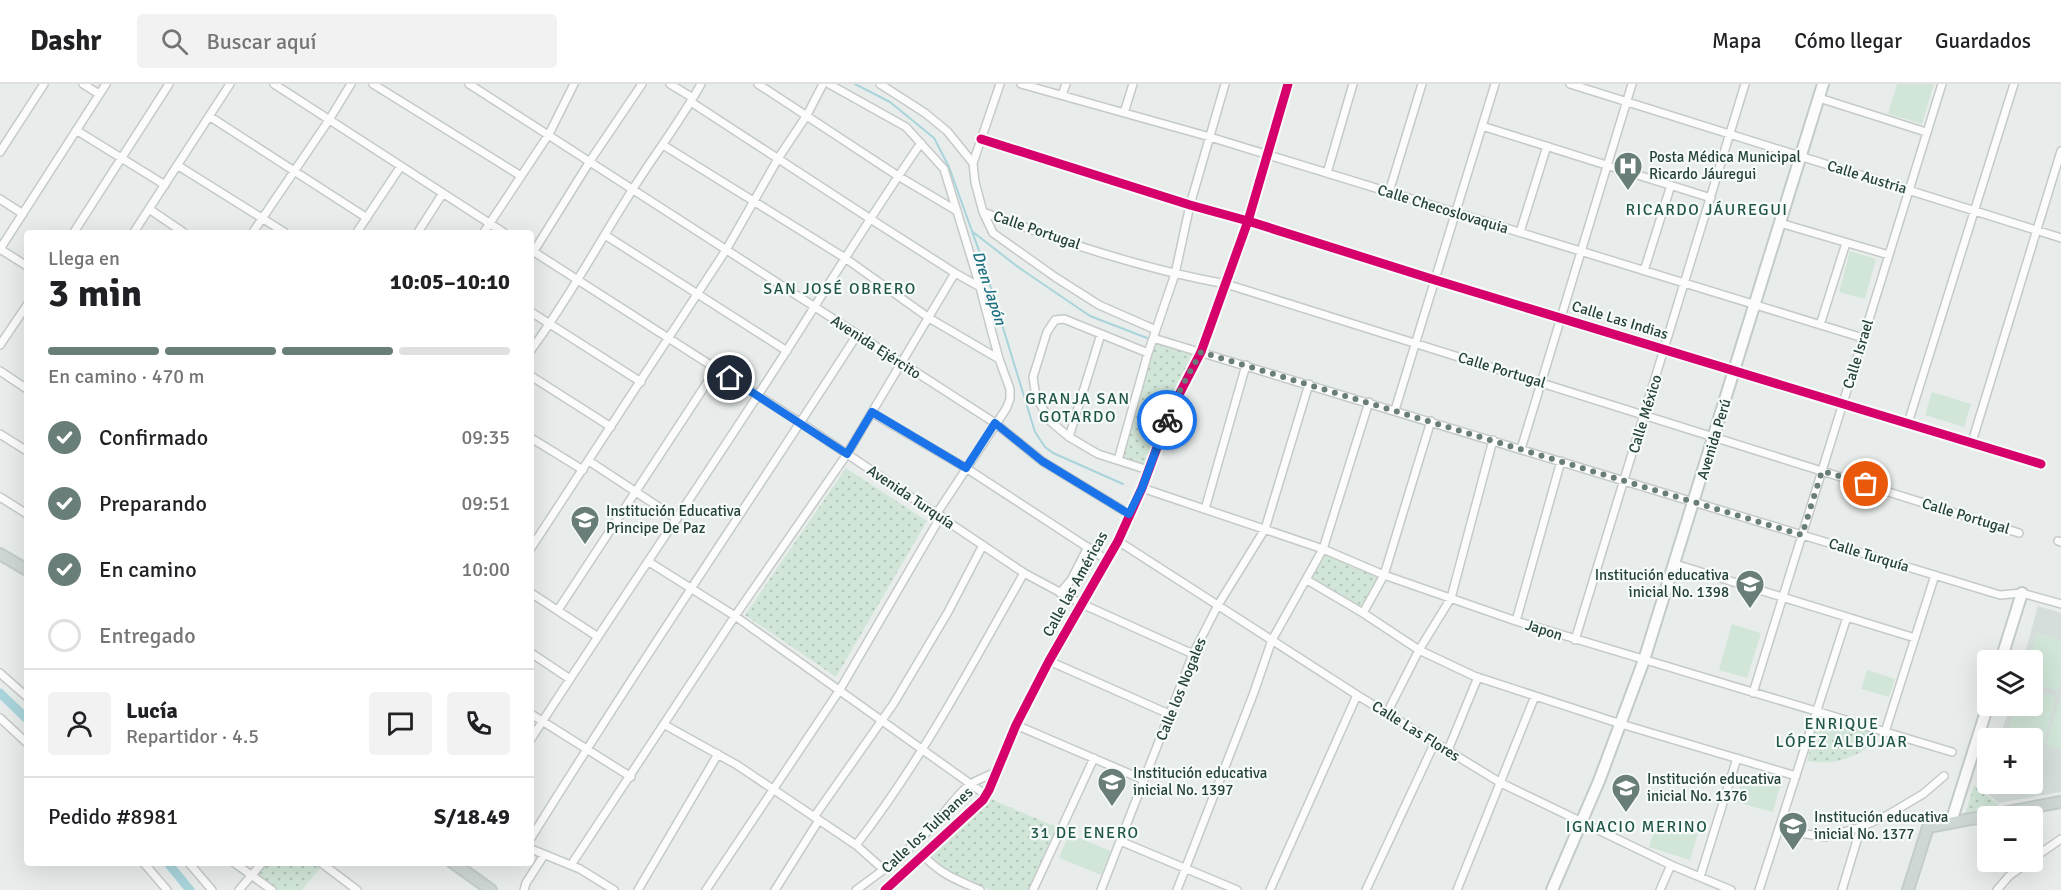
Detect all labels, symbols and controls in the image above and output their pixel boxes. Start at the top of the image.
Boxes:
search box [137,14,557,68]
text: Dashr [30,24,101,58]
icon: search [158,25,191,58]
text: Buscar aquí [206,28,317,55]
text: Mapa [1712,28,1761,54]
text: Cómo llegar [1794,28,1902,54]
text: Guardados [1935,28,2031,54]
place label: Posta Médica Municipal Ricardo Jáuregui [1649,148,1801,183]
hospital icon: Posta Médica Municipal Ricardo Jáuregui [1612,150,1644,192]
street label: Calle Austria [1825,156,1909,198]
street label: Calle Checoslovaquia [1375,181,1511,237]
district label: RICARDO JÁUREGUI [1625,200,1789,220]
street label: Calle Portugal [991,207,1083,253]
text: Llega en [48,246,120,271]
water label: Dren Japón [968,248,1011,329]
text: 10:05–10:10 [390,268,510,295]
text: 3 min [48,269,142,317]
district label: SAN JOSÉ OBRERO [763,279,917,299]
street label: Calle Las Indias [1570,297,1671,343]
street label: Avenida Ejército [828,311,925,383]
street label: Calle Israel [1839,317,1877,391]
street label: Calle Portugal [1456,348,1548,392]
pin [704,352,755,403]
icon: home [713,361,746,394]
text: En camino · 470 m [48,364,205,389]
street label: Calle México [1625,372,1666,456]
district label: GRANJA SAN GOTARDO [1025,389,1131,427]
courier [1137,390,1197,450]
street label: Avenida Perú [1693,396,1735,482]
icon: bike [1151,404,1184,437]
icon: check [48,421,81,454]
text: Confirmado [99,424,208,451]
text: 09:35 [461,425,510,450]
pin [1840,458,1891,509]
street label: Avenida Turquía [864,461,958,533]
icon: bag [1849,467,1882,500]
icon: check [48,487,81,520]
text: Preparando [99,490,207,517]
text: 09:51 [461,491,510,516]
street label: Calle Portugal [1920,494,2012,538]
place label: Institución Educativa Principe De Paz [606,502,741,537]
school or university icon: Institución Educativa Principe De Paz [569,504,601,546]
street label: Calle las Américas [1039,528,1112,640]
street label: Calle Turquía [1827,534,1911,576]
icon: check [48,553,81,586]
text: En camino [99,556,197,583]
text: 10:00 [461,557,510,582]
place label: Institución educativa inicial No. 1398 [1595,566,1729,601]
school or university icon: Institución educativa inicial No. 1398 [1734,568,1766,610]
street label: Japon [1523,616,1565,644]
text: Entregado [99,622,196,649]
street label: Calle los Nogales [1152,634,1210,743]
map controls [1977,650,2043,872]
button: layers [1977,650,2043,716]
button: person [48,692,111,755]
button: chat [369,692,432,755]
button: phone [447,692,510,755]
text: Lucía [126,697,178,724]
street label: Calle Las Flores [1369,697,1464,765]
district label: ENRIQUE LÓPEZ ALBÚJAR [1776,714,1908,752]
text: Repartidor · 4.5 [126,724,259,749]
button: + [1977,728,2043,794]
place label: Institución educativa inicial No. 1397 [1133,764,1267,799]
school or university icon: Institución educativa inicial No. 1397 [1096,766,1128,808]
place label: Institución educativa inicial No. 1376 [1647,770,1781,805]
school or university icon: Institución educativa inicial No. 1376 [1610,772,1642,814]
street label: Calle los Tulipanes [878,783,977,877]
text: Pedido #8981 [48,803,178,830]
text: S/18.49 [434,803,510,830]
button: − [1977,806,2043,872]
place label: Institución educativa inicial No. 1377 [1814,808,1948,843]
school or university icon: Institución educativa inicial No. 1377 [1777,810,1809,852]
district label: IGNACIO MERINO [1566,817,1708,837]
district label: 31 DE ENERO [1030,823,1140,843]

